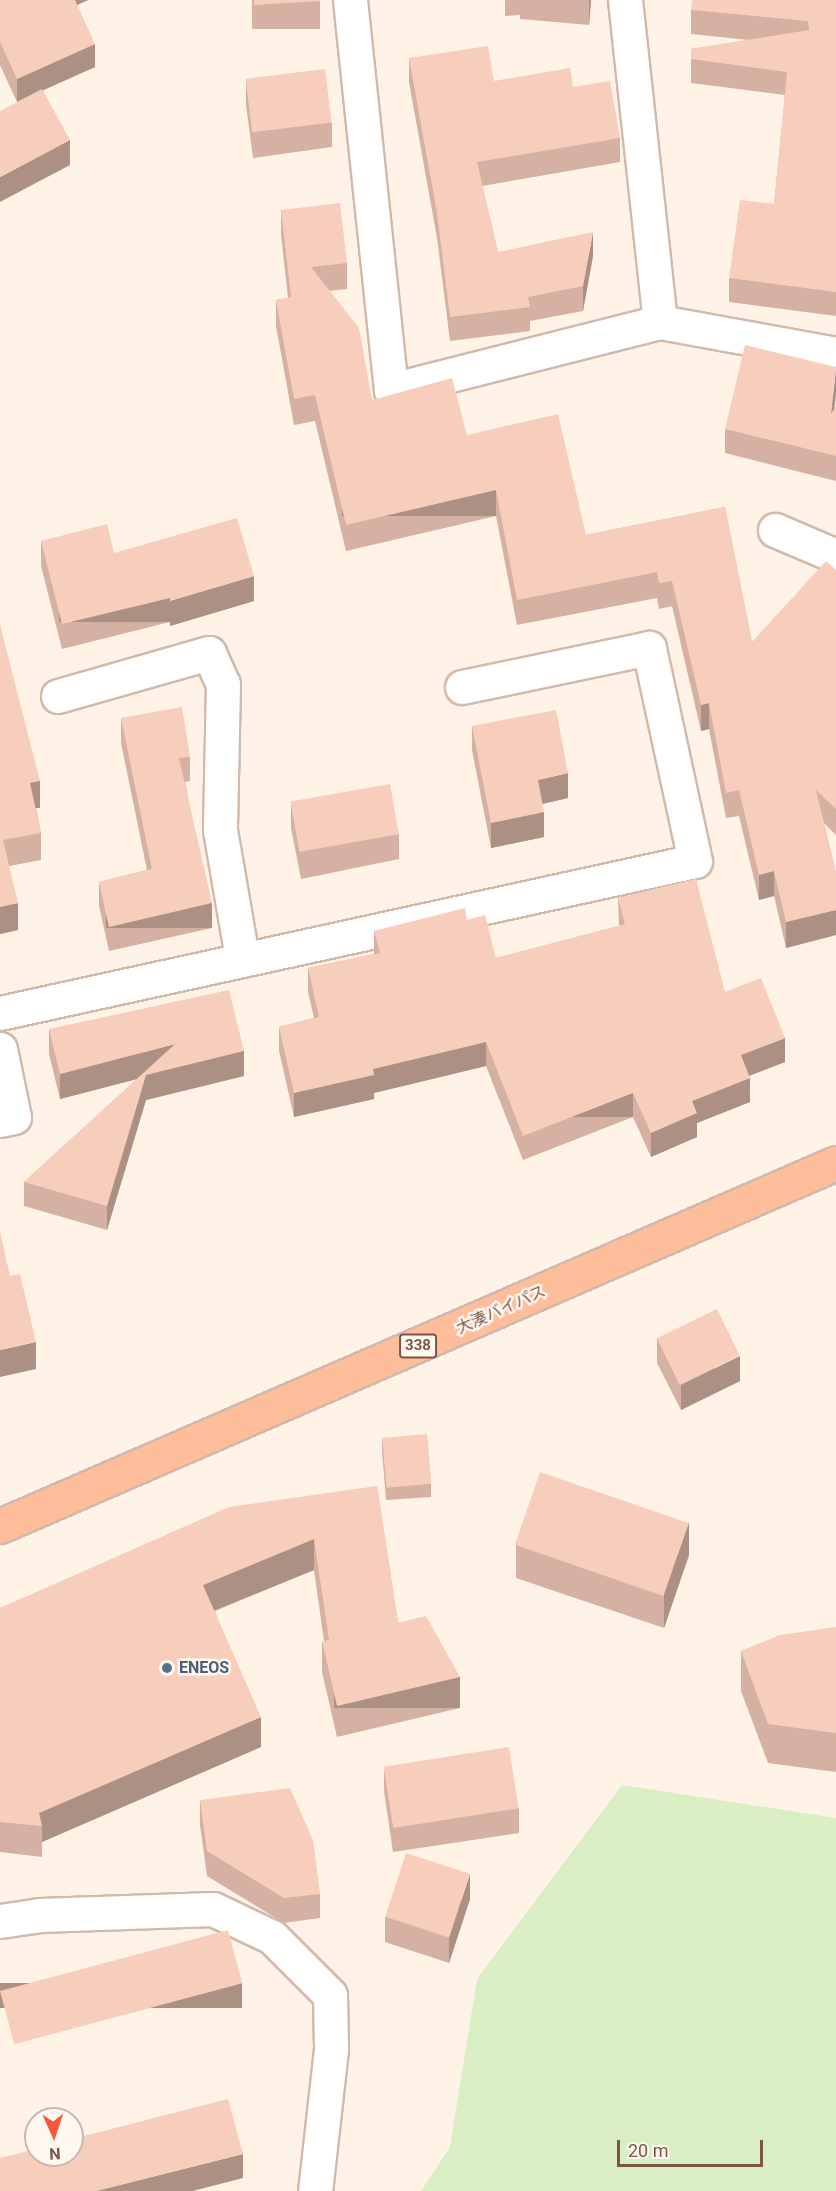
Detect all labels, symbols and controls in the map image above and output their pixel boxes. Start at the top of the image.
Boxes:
street label: 大湊バイパス [453,1282,549,1338]
road number: 338 [398,1334,438,1358]
place label: ENEOS [179,1658,229,1678]
marker: ENEOS [160,1661,174,1675]
north arrow [24,2107,84,2167]
scale bar [620,2128,766,2166]
text: 20 m [628,2140,668,2161]
text: N [49,2144,61,2163]

